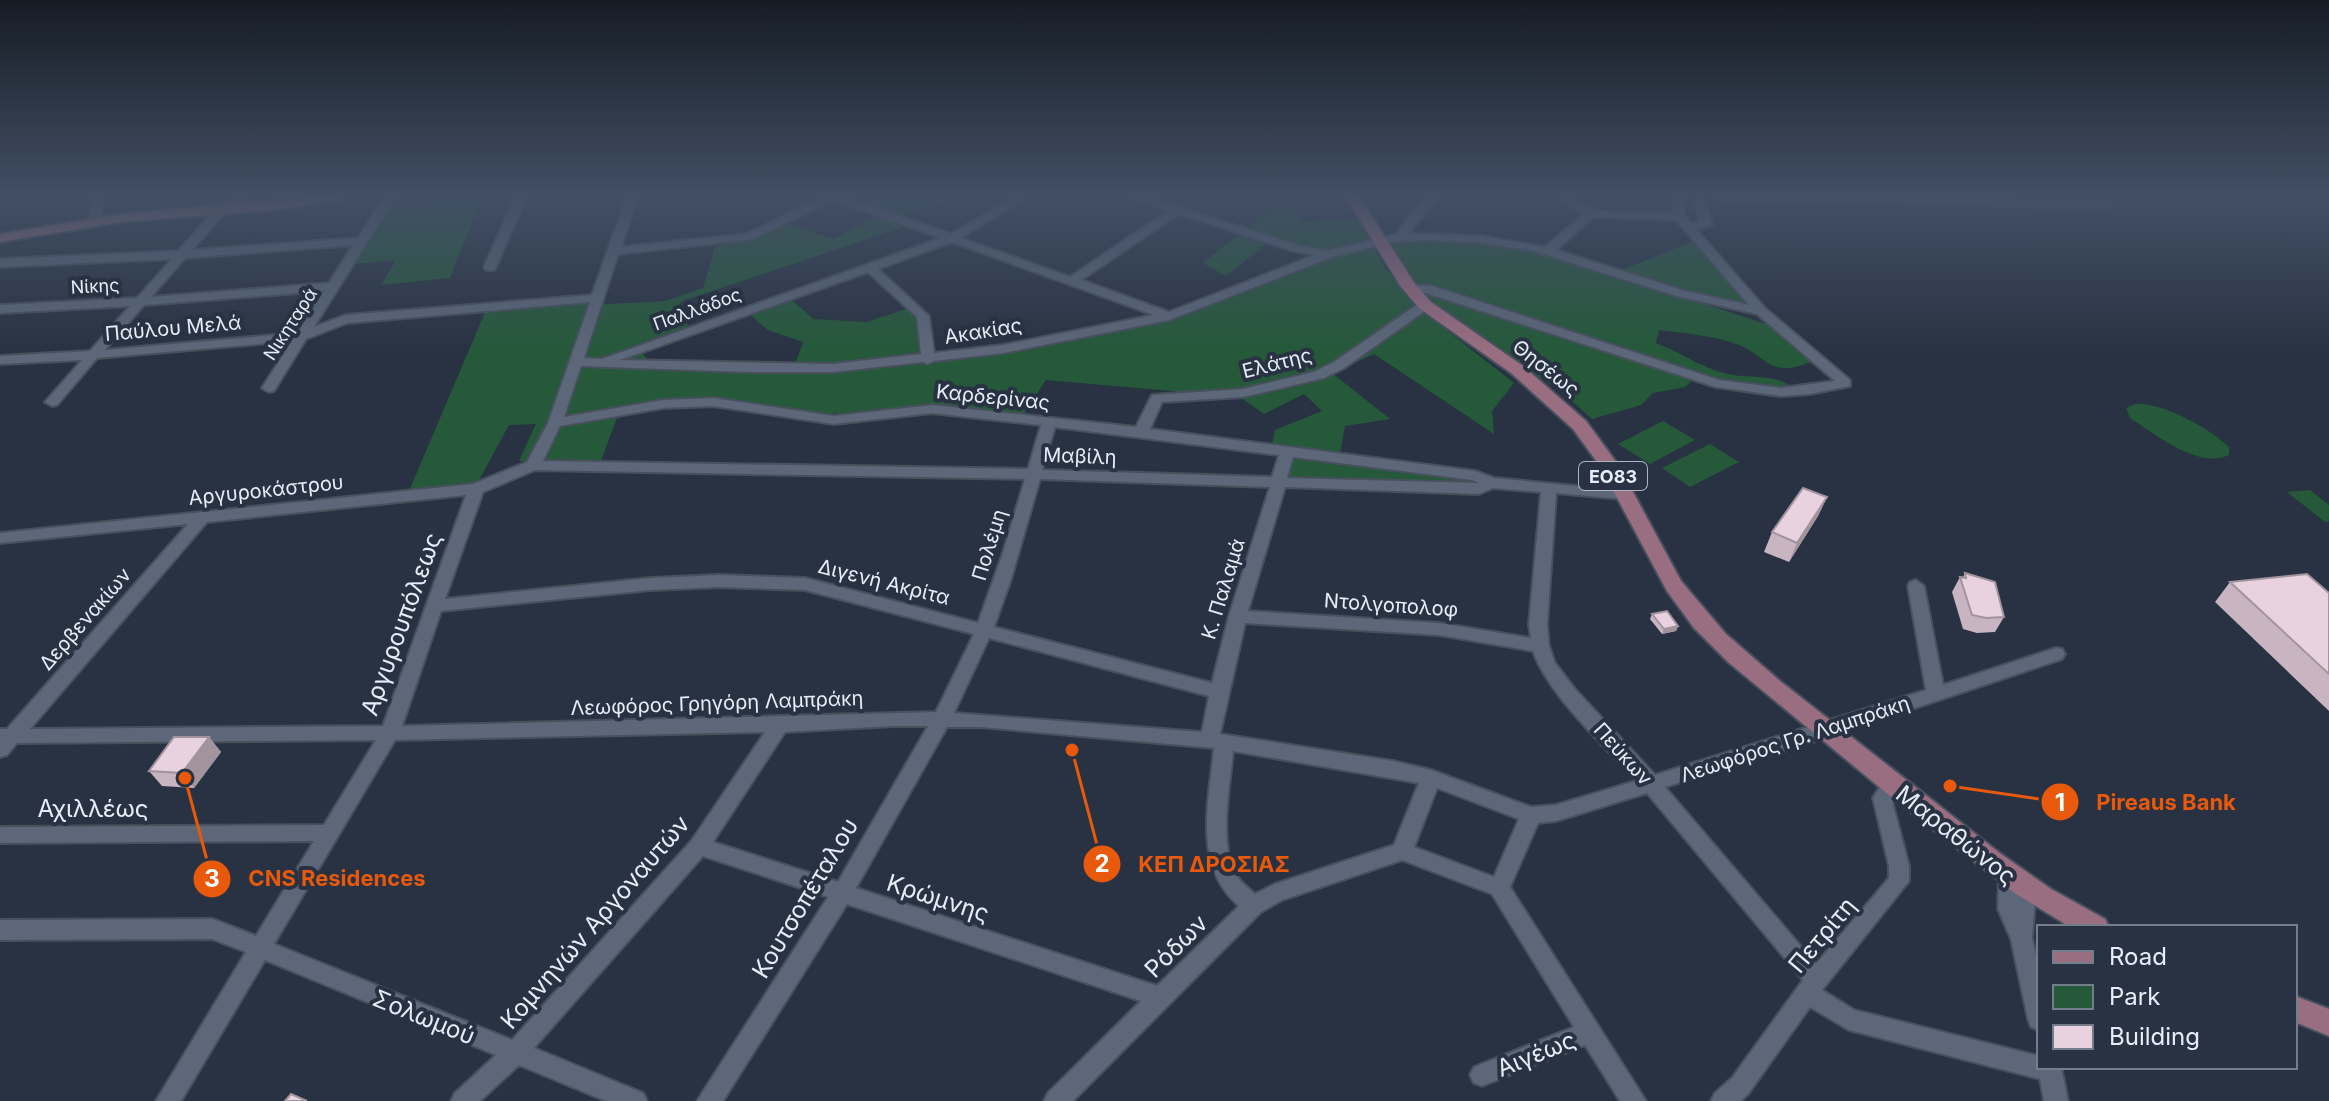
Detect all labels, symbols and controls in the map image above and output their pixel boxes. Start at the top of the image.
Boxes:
street label: Νίκης [70,274,120,298]
street label: Παλλάδος [650,283,744,335]
street label: Νικηταρά [259,284,321,364]
street label: Παύλου Μελά [104,310,242,346]
street label: Ακακίας [942,313,1024,349]
street label: Θησέως [1508,335,1584,401]
street label: Ελάτης [1240,343,1314,383]
street label: Καρδερίνας [935,379,1051,415]
street label: Μαβίλη [1043,443,1117,469]
road number: ΕΟ83 [1579,462,1647,490]
street label: Αργυροκάστρου [187,470,345,510]
street label: Πολέμη [967,506,1011,584]
street label: Αργυρουπόλεως [355,529,447,719]
street label: Κ. Παλαμά [1196,536,1250,642]
street label: Διγενή Ακρίτα [816,554,952,610]
street label: Δερβενακίων [34,563,136,675]
street label: Ντολγοπολοφ [1323,588,1459,622]
street label: Λεωφόρος Γρηγόρη Λαμπράκη [570,686,864,720]
street label: Λεωφόρος Γρ. Λαμπράκη [1677,691,1913,787]
street label: Πεύκων [1589,718,1657,790]
street label: Μαραθώνος [1890,779,2022,891]
callout: Pireaus Bank [2040,779,2252,825]
text: 1 [2055,788,2065,817]
text: Pireaus Bank [2096,789,2236,815]
street label: Αχιλλέως [37,794,149,823]
street label: Κομνηνών Αργοναυτών [494,809,696,1035]
street label: Κουτσοπέταλου [746,813,864,983]
callout: ΚΕΠ ΔΡΟΣΙΑΣ [1082,841,1306,887]
text: 2 [1094,849,1110,878]
text: ΚΕΠ ΔΡΟΣΙΑΣ [1138,851,1290,877]
callout: CNS Residences [192,856,441,902]
text: 3 [204,864,220,893]
text: CNS Residences [248,865,426,891]
street label: Κρώμνης [883,868,993,928]
street label: Πετρίτη [1782,891,1862,979]
street label: Ρόδων [1139,909,1213,983]
legend [2037,925,2297,1069]
text: Road [2109,942,2167,971]
text: Park [2109,982,2160,1011]
street label: Σολωμού [369,983,479,1051]
text: Building [2109,1022,2200,1051]
street label: Αιγέως [1492,1025,1580,1083]

